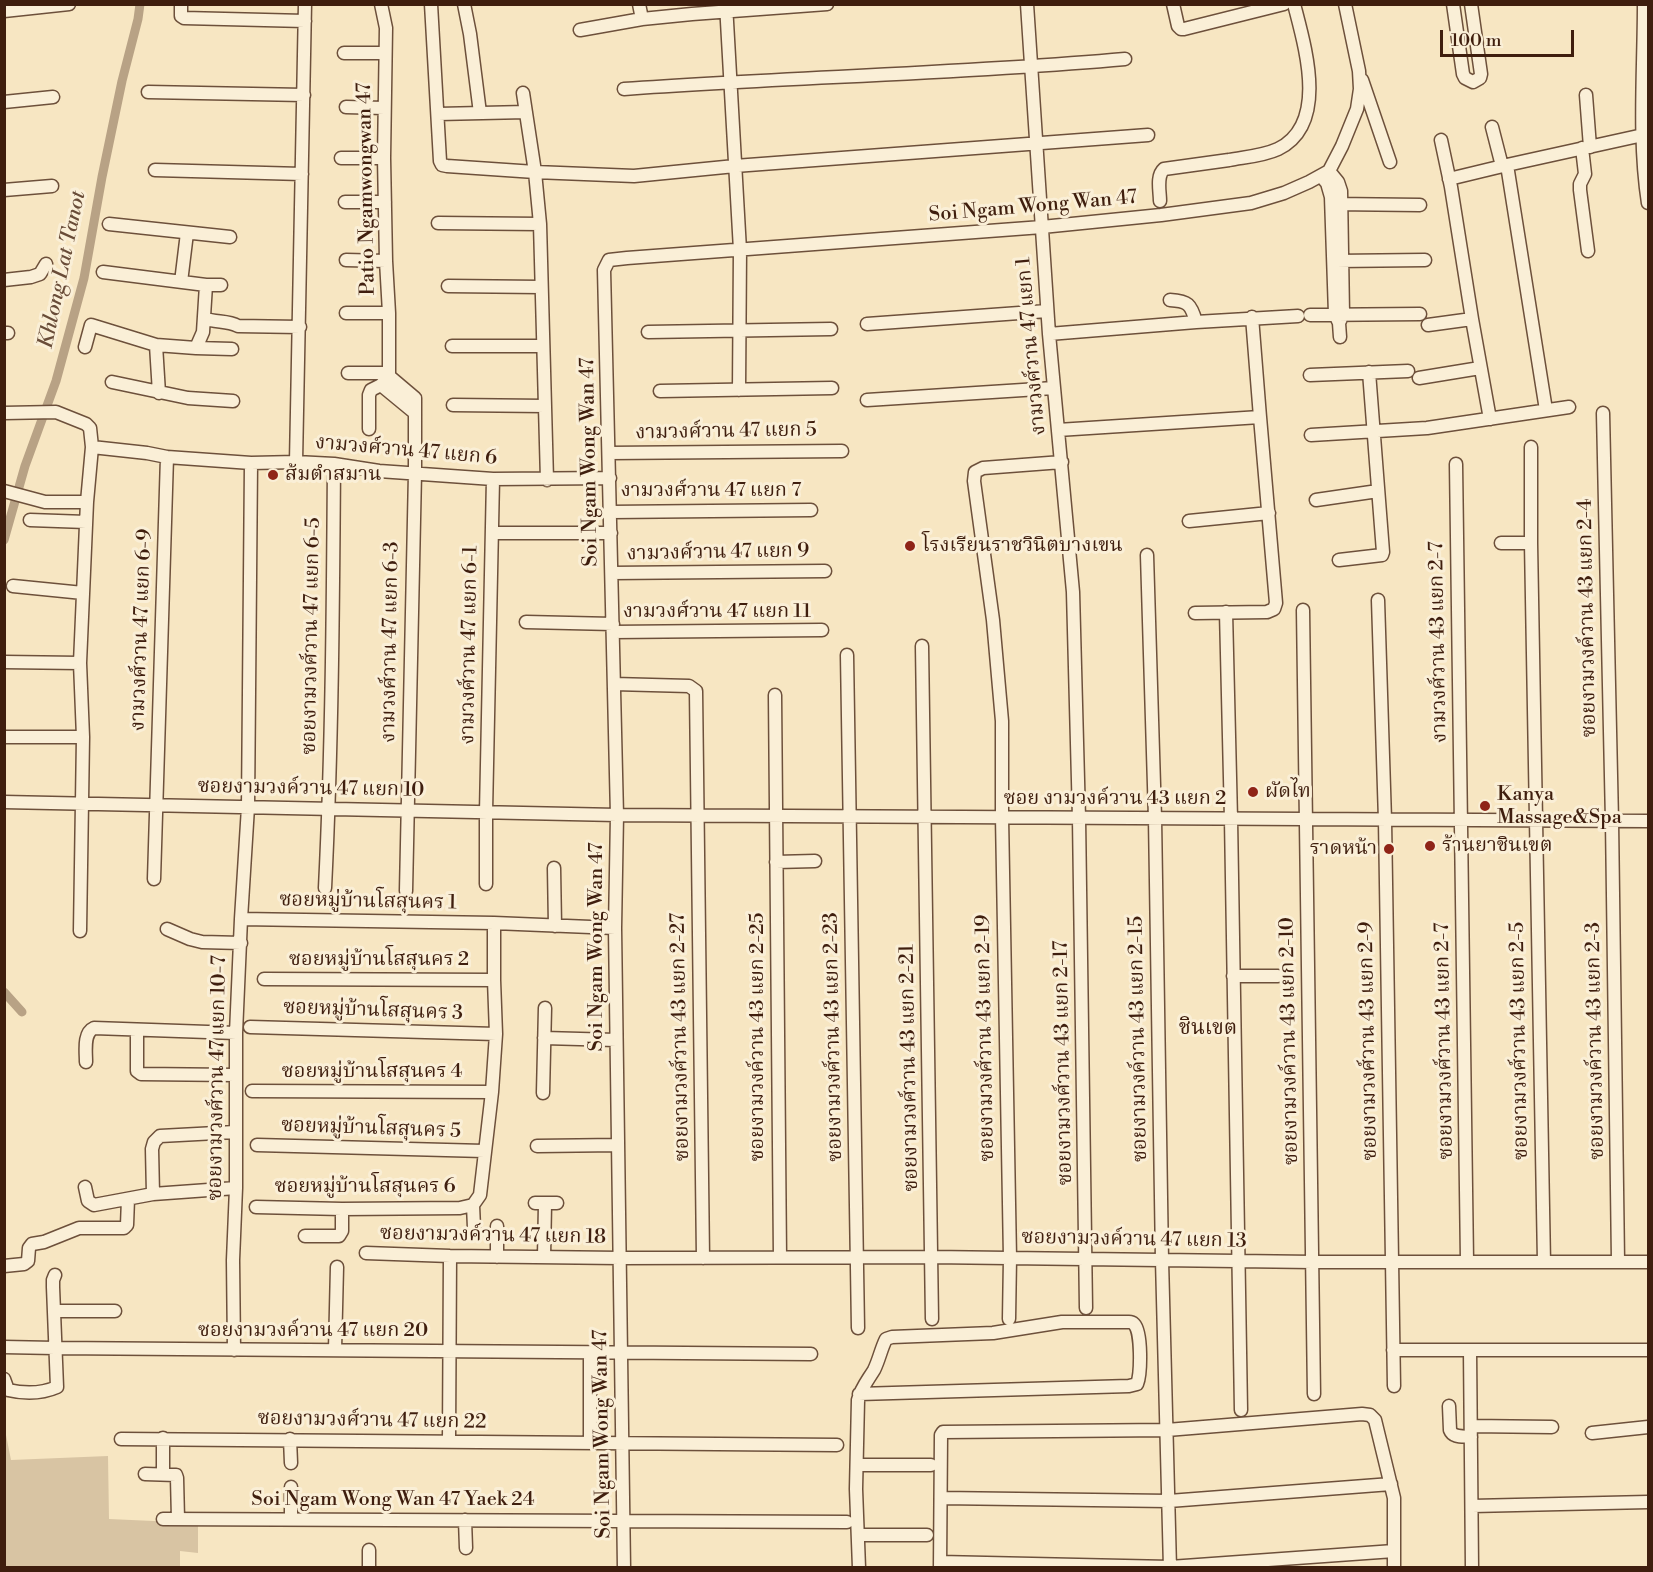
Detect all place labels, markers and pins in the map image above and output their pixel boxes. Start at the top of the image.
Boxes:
place label: ส้มตำสมาน [285,463,381,487]
marker: ส้มตำสมาน [266,468,280,482]
place label: โรงเรียนราชวินิตบางเขน [922,534,1123,558]
marker: โรงเรียนราชวินิตบางเขน [903,539,917,553]
place label: ผัดไท [1265,780,1311,804]
place label: Kanya Massage&Spa [1497,783,1622,830]
marker: ผัดไท [1246,785,1260,799]
marker: Kanya Massage&Spa [1478,799,1492,813]
place label: ร้านยาชินเขต [1442,834,1552,858]
place label: ราดหน้า [1310,837,1377,861]
marker: ร้านยาชินเขต [1423,839,1437,853]
marker: ราดหน้า [1382,842,1396,856]

